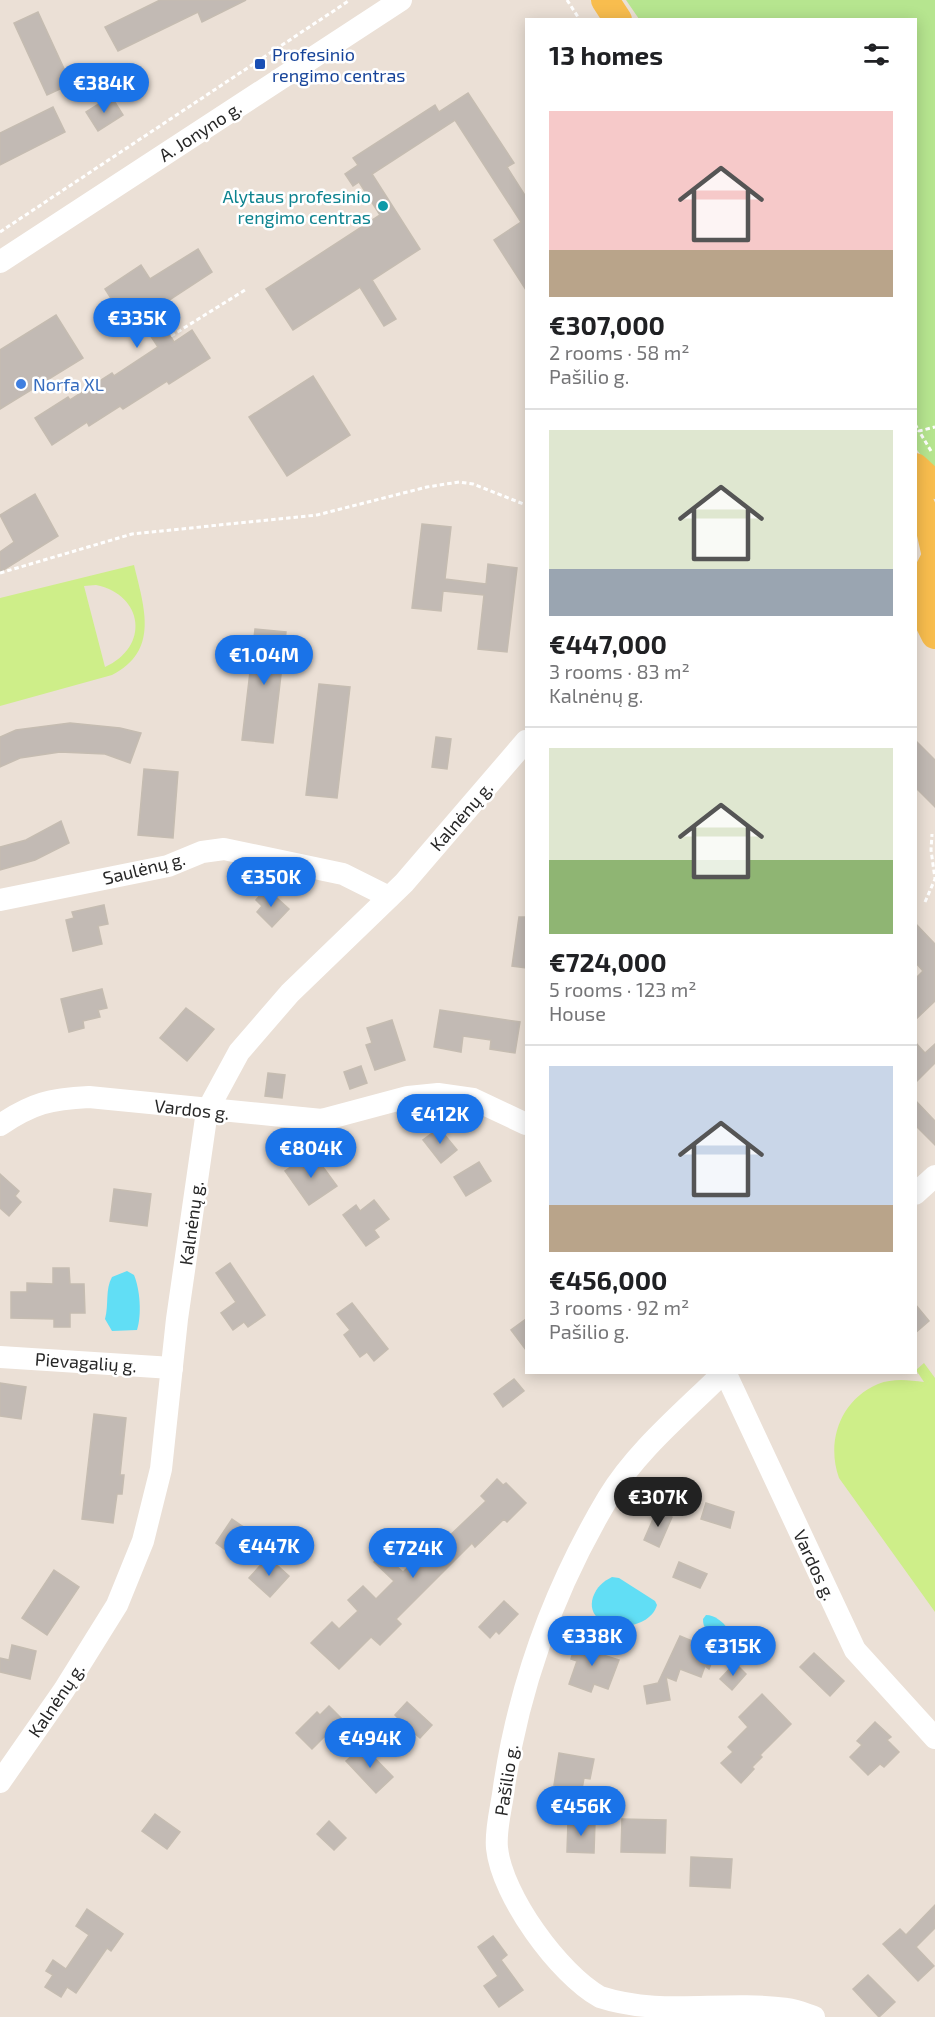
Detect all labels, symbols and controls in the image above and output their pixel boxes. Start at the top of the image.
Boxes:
icon: filters [860,38,893,71]
text: 13 homes [549,39,663,70]
place label: Profesinio rengimo centras [272,43,406,86]
marker: Profesinio rengimo centras [253,57,267,71]
pin: €384K [62,63,146,114]
text: €384K [73,70,135,94]
street label: A. Jonyno g. [155,96,245,166]
icon: home [667,150,775,258]
place label: Alytaus profesinio rengimo centras [222,185,371,228]
marker: Alytaus profesinio rengimo centras [376,199,390,213]
pin: €335K [95,298,179,349]
text: €335K [107,305,167,329]
text: €307,000 [549,309,665,340]
text: 2 rooms · 58 m² [549,340,690,364]
text: Pašilio g. [549,364,629,388]
place label: Norfa XL [33,373,104,395]
marker: Norfa XL [14,377,28,391]
icon: home [667,469,775,577]
text: €447,000 [549,628,667,659]
pin: €1.04M [215,635,313,686]
text: €1.04M [229,642,299,666]
text: 3 rooms · 83 m² [549,659,690,683]
text: Kalnėnų g. [549,683,643,707]
street label: Kalnėnų g. [425,777,497,855]
icon: home [667,787,775,895]
street label: Saulėnų g. [101,847,187,889]
pin: €350K [229,857,313,908]
text: €350K [241,864,301,888]
text: €724,000 [549,946,667,977]
text: 5 rooms · 123 m² [549,977,697,1001]
text: House [549,1001,606,1025]
street label: Vardos g. [153,1094,231,1124]
pin: €412K [398,1094,482,1145]
text: €412K [411,1101,469,1125]
icon: home [667,1105,775,1213]
pin: €804K [269,1128,353,1179]
text: €804K [279,1135,343,1159]
street label: Kalnėnų g. [174,1179,208,1267]
text: €456,000 [549,1264,667,1295]
text: 3 rooms · 92 m² [549,1295,689,1319]
text: Pašilio g. [549,1319,629,1343]
street label: Pievagalių g. [34,1347,138,1377]
pin: €307K [616,1477,700,1528]
text: €307K [628,1484,688,1508]
pin: €447K [227,1526,311,1577]
street label: Vardos g. [789,1526,841,1604]
pin: €724K [371,1528,455,1579]
text: €447K [238,1533,300,1557]
text: €724K [383,1535,443,1559]
pin: €338K [550,1616,634,1667]
text: €338K [562,1623,622,1647]
pin: €315K [691,1626,775,1677]
text: €315K [705,1633,761,1657]
street label: Kalnėnų g. [23,1659,89,1741]
pin: €494K [328,1718,412,1769]
text: €494K [339,1725,401,1749]
street label: Pašilio g. [489,1743,523,1817]
pin: €456K [539,1786,623,1837]
text: €456K [550,1793,612,1817]

